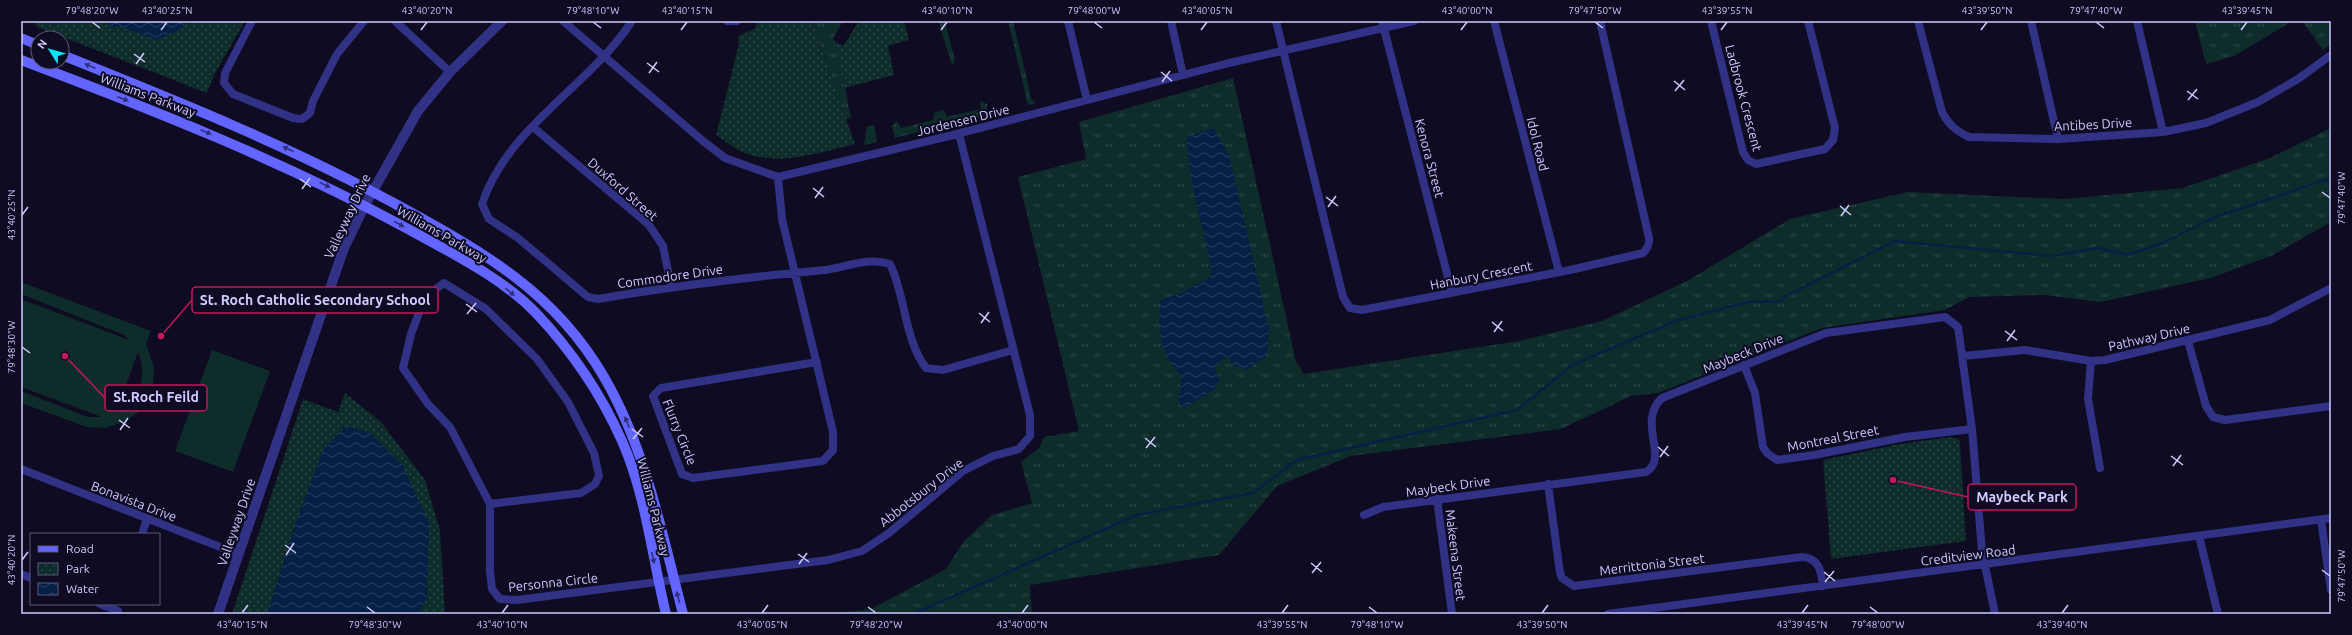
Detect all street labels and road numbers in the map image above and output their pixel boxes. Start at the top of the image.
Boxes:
street label: Ladbrook Crescent [1723,43,1765,153]
street label: Williams Parkway [98,70,198,120]
street label: Jordensen Drive [915,102,1011,138]
street label: Antibes Drive [2054,115,2132,133]
street label: Idol Road [1525,116,1551,172]
street label: Kenora Street [1413,117,1447,199]
street label: Duxford Street [585,155,661,223]
street label: Valleyway Drive [321,171,373,261]
street label: Williams Parkway [395,203,489,265]
street label: Hanbury Crescent [1429,258,1533,292]
street label: Commodore Drive [616,262,724,290]
street label: Pathway Drive [2107,321,2191,353]
street label: Maybeck Drive [1701,331,1785,375]
street label: Flurry Circle [660,397,700,467]
street label: Montreal Street [1786,422,1880,454]
street label: Abbotsbury Drive [876,455,966,529]
street label: Williams Parkway [635,456,673,558]
street label: Maybeck Drive [1405,473,1491,499]
street label: Valleyway Drive [214,476,258,568]
street label: Bonavista Drive [89,478,179,524]
street label: Makeena Street [1443,508,1469,602]
street label: Creditview Road [1920,542,2016,568]
street label: Merrittonia Street [1599,551,1705,577]
street label: Personna Circle [507,570,599,594]

